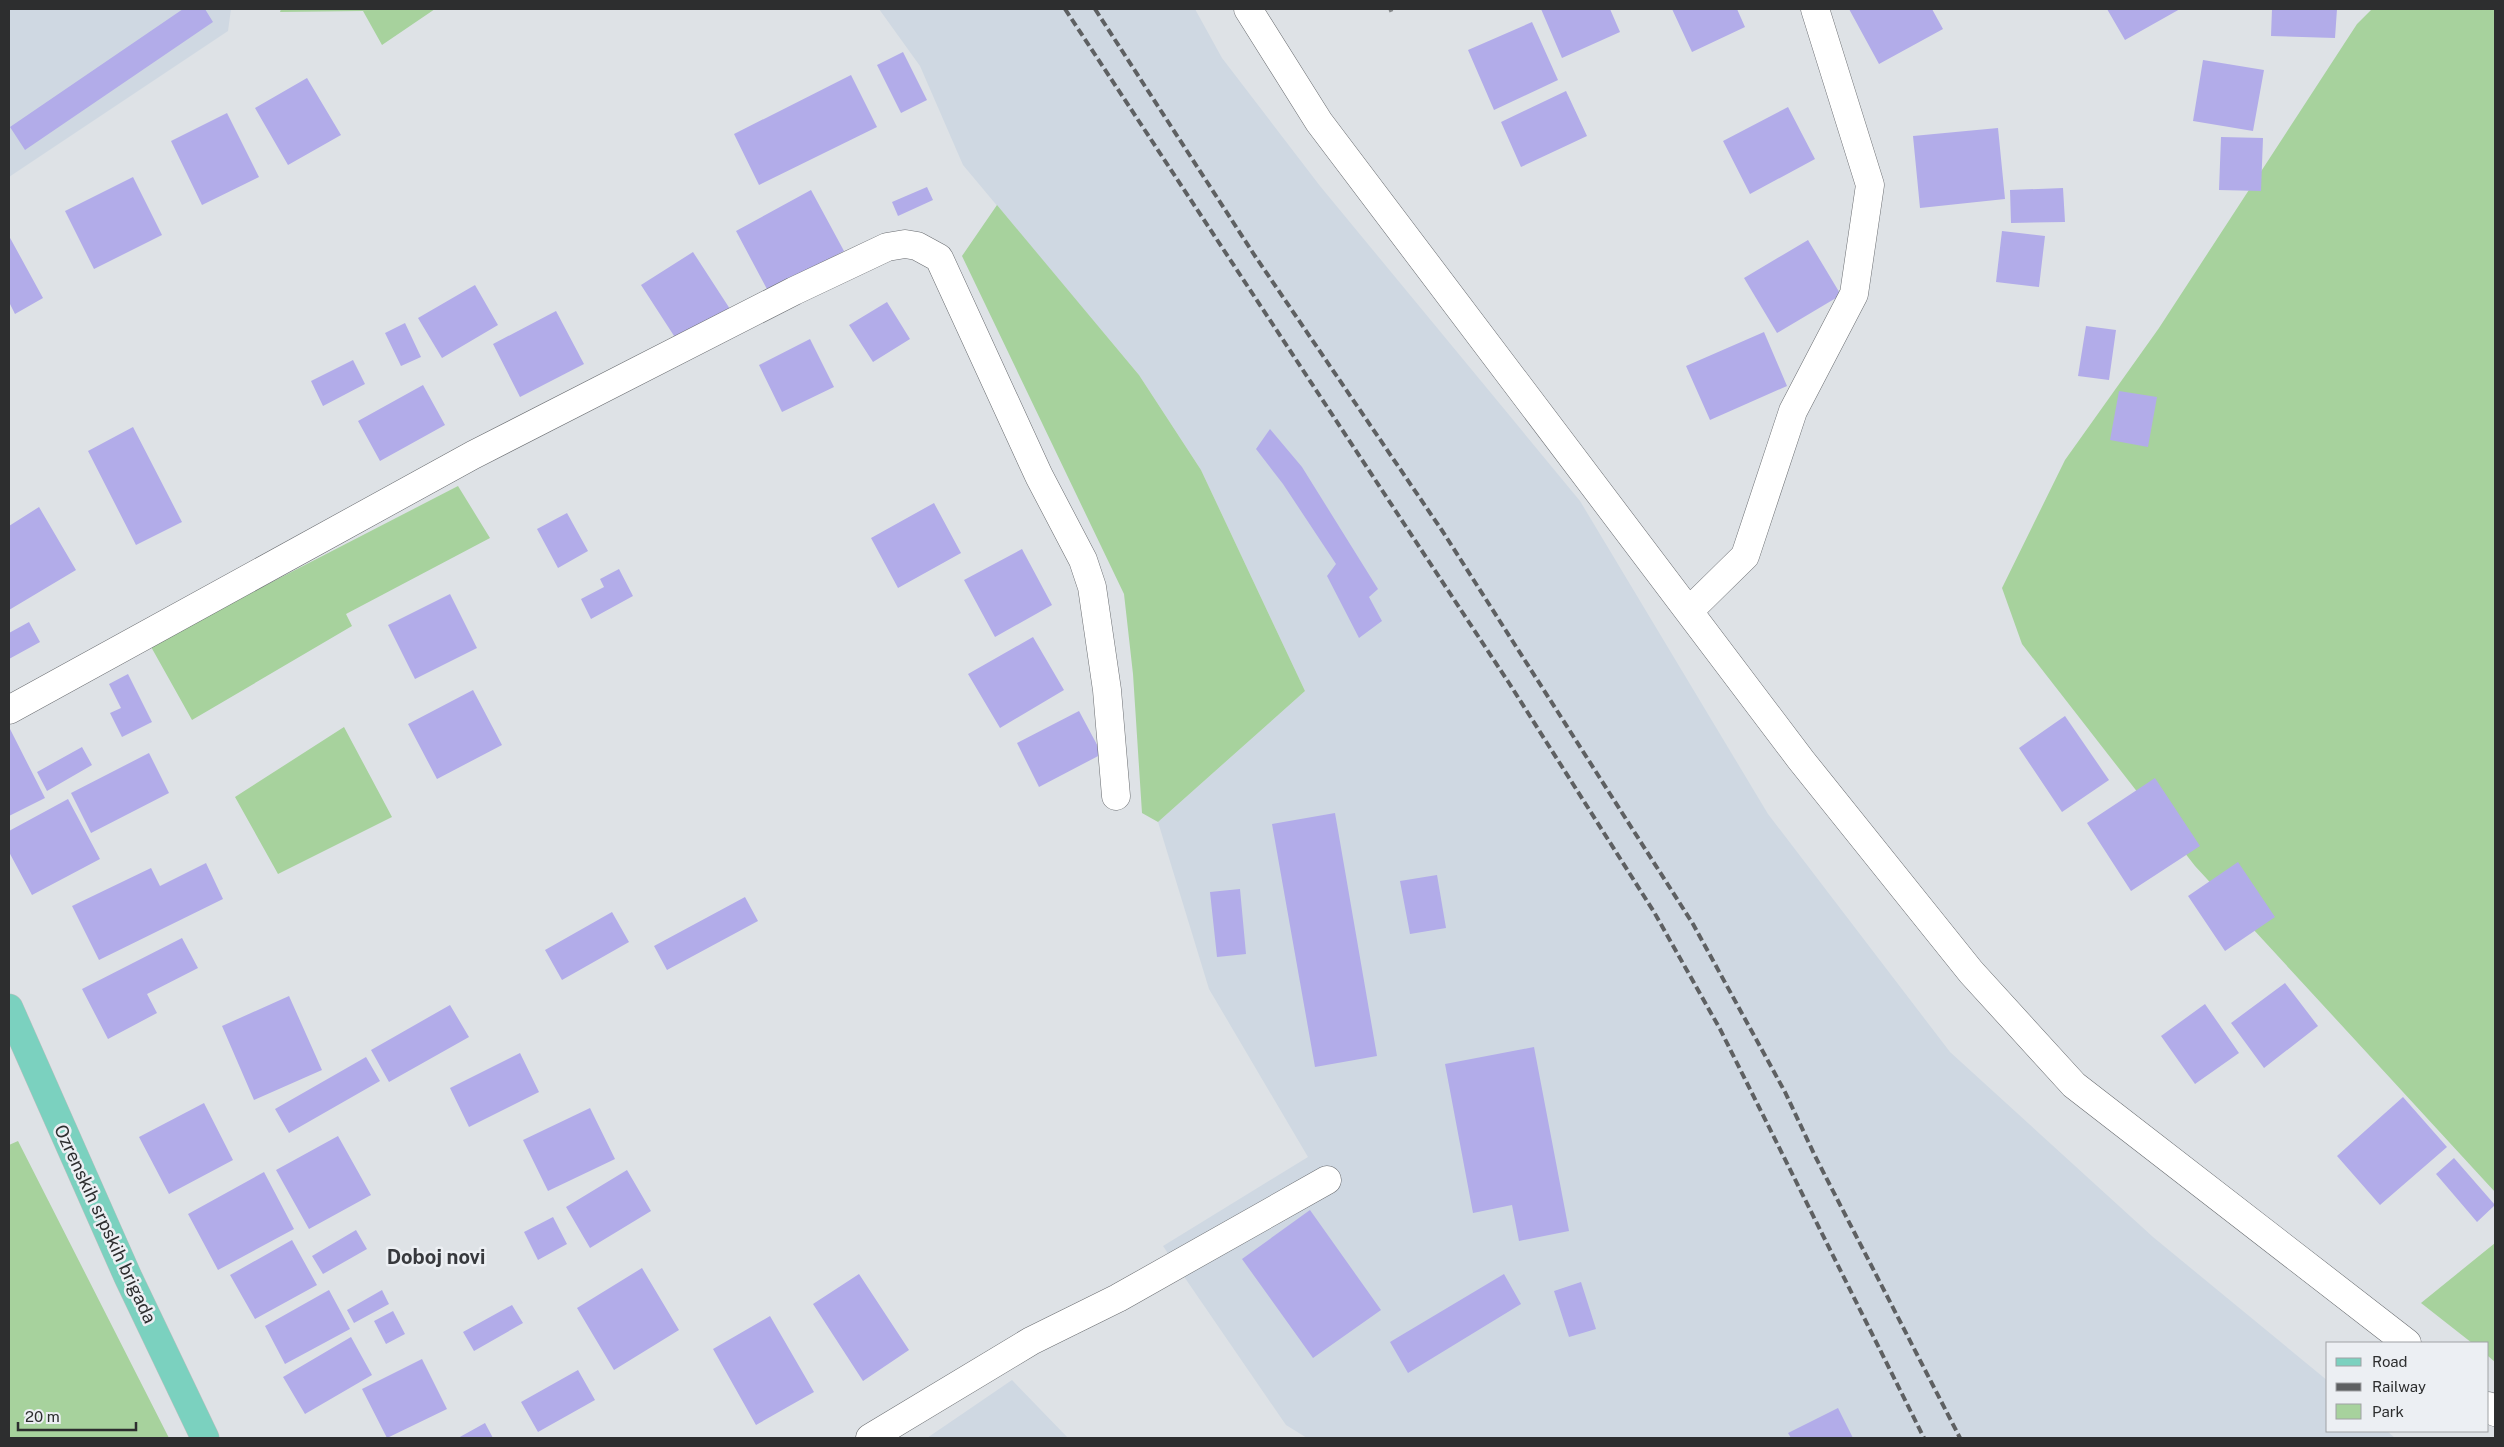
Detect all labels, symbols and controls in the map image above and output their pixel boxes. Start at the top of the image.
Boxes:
street label: Ozrenskih srpskih brigada [50,1121,161,1327]
district label: Doboj novi [387,1245,485,1269]
legend [2326,1342,2489,1432]
text: Road [2372,1353,2408,1370]
text: Railway [2372,1378,2426,1395]
scale bar [18,1400,135,1432]
text: Park [2372,1403,2404,1420]
text: 20 m [25,1408,60,1425]

